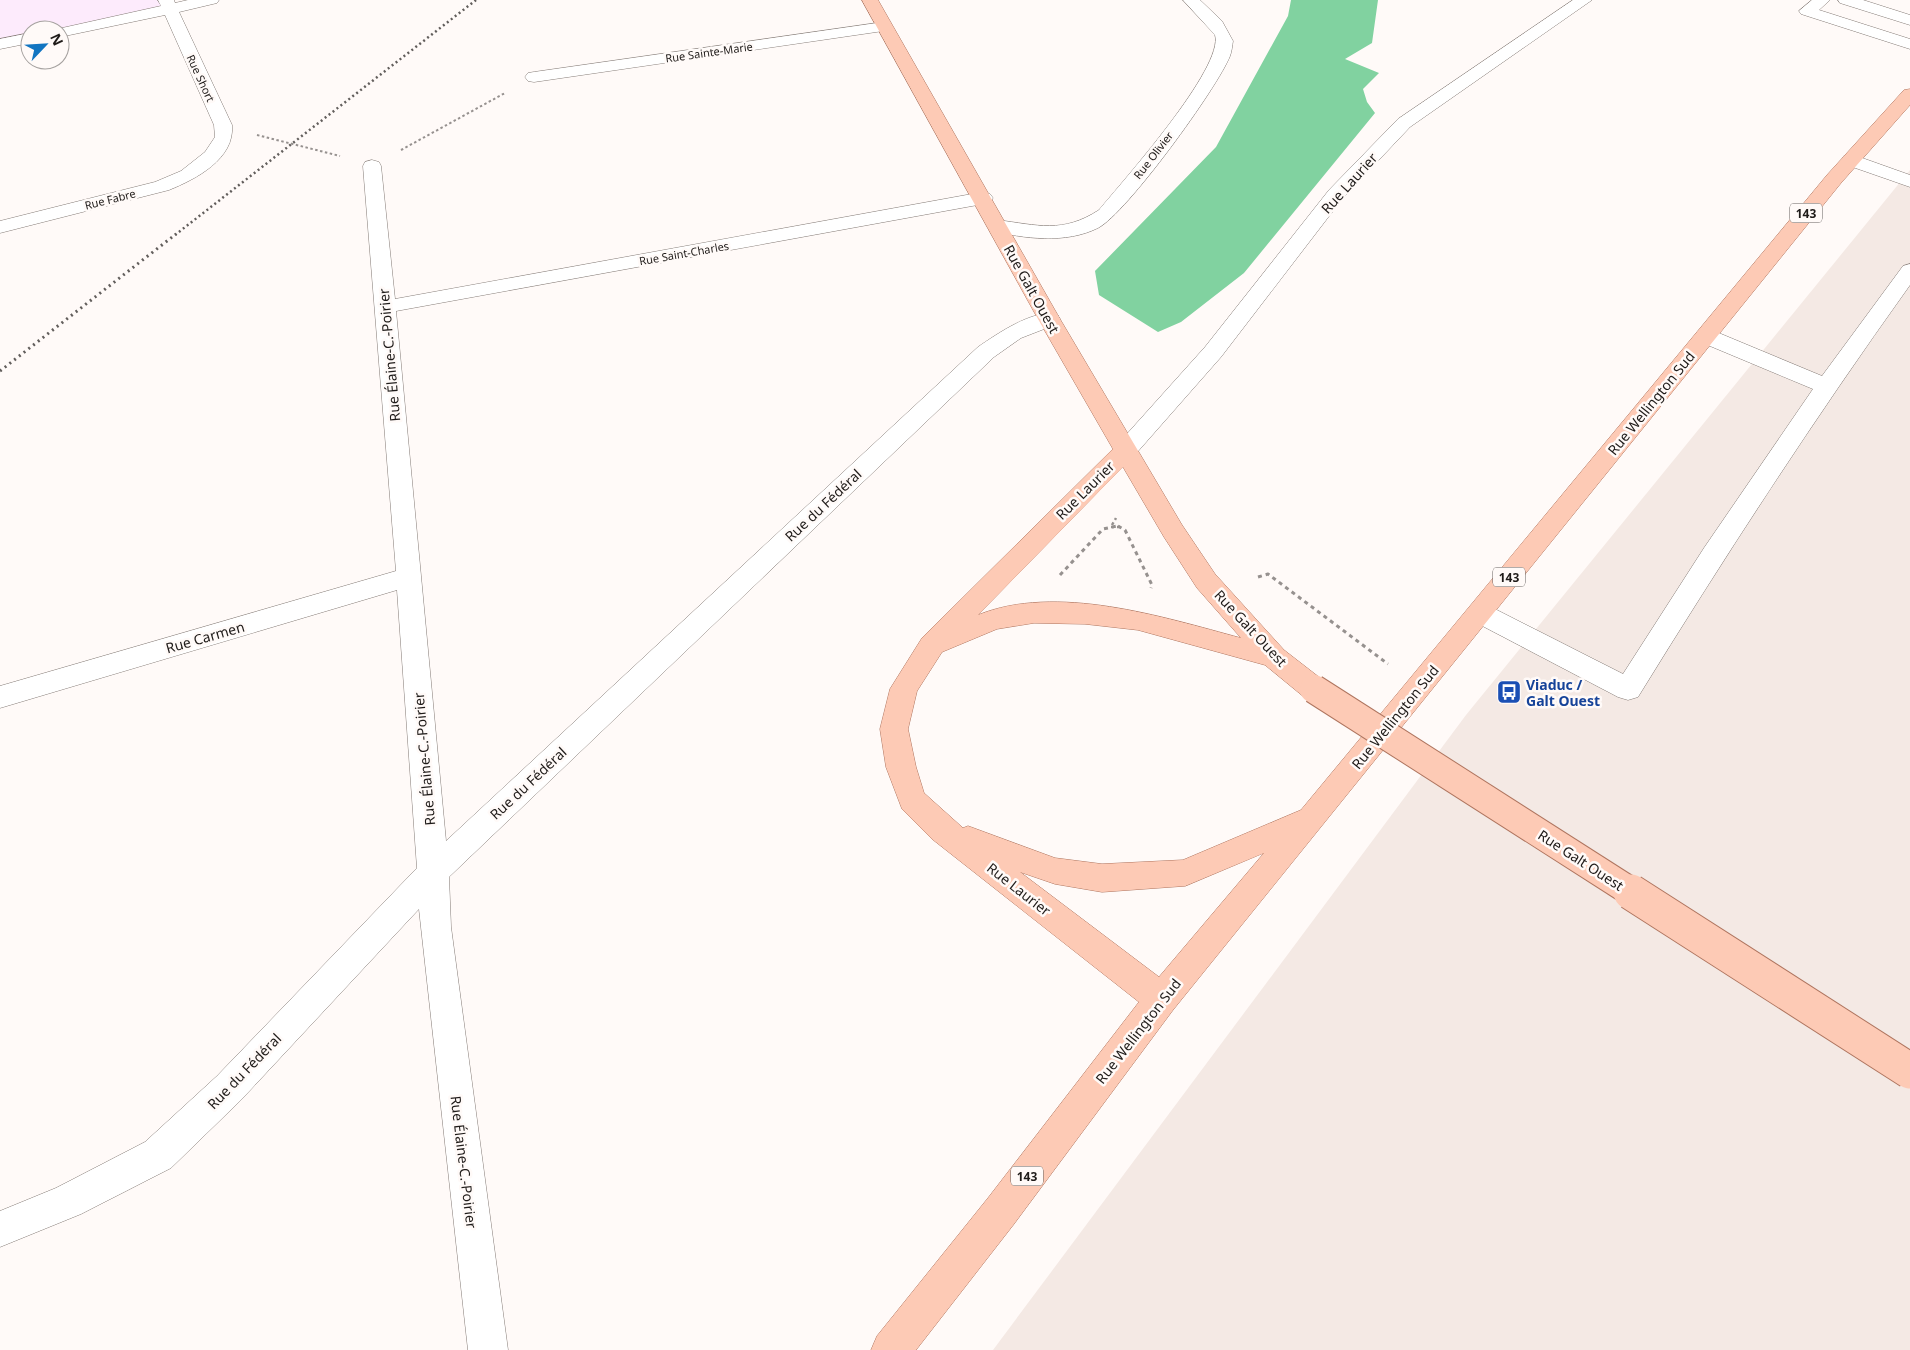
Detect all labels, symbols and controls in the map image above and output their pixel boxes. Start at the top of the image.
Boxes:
north arrow [20,20,70,70]
text: N [46,30,68,48]
street label: Rue Sainte-Marie [664,38,754,66]
street label: Rue Short [183,52,219,104]
street label: Rue Olivier [1130,128,1176,182]
street label: Rue Laurier [1317,148,1382,218]
street label: Rue Fabre [83,185,137,213]
road number: 143 [1790,204,1822,222]
street label: Rue Saint-Charles [638,238,730,268]
street label: Rue Galt Ouest [1000,241,1064,337]
street label: Rue Élaine-C.-Poirier [374,287,404,422]
street label: Rue Wellington Sud [1603,347,1699,459]
street label: Rue Laurier [1051,456,1119,524]
street label: Rue du Fédéral [781,464,865,546]
road number: 143 [1493,568,1525,586]
street label: Rue Galt Ouest [1210,586,1292,670]
street label: Rue Carmen [163,617,247,657]
street label: Rue Wellington Sud [1347,661,1443,773]
place label: Viaduc / Galt Ouest [1526,675,1600,710]
bus stop icon: Viaduc / Galt Ouest [1496,679,1522,705]
street label: Rue Élaine-C.-Poirier [409,691,439,826]
street label: Rue du Fédéral [486,742,570,824]
street label: Rue Galt Ouest [1535,825,1627,895]
street label: Rue Laurier [983,858,1055,920]
street label: Rue Wellington Sud [1091,975,1185,1087]
street label: Rue du Fédéral [203,1029,285,1113]
street label: Rue Élaine-C.-Poirier [446,1095,482,1230]
road number: 143 [1011,1166,1043,1186]

